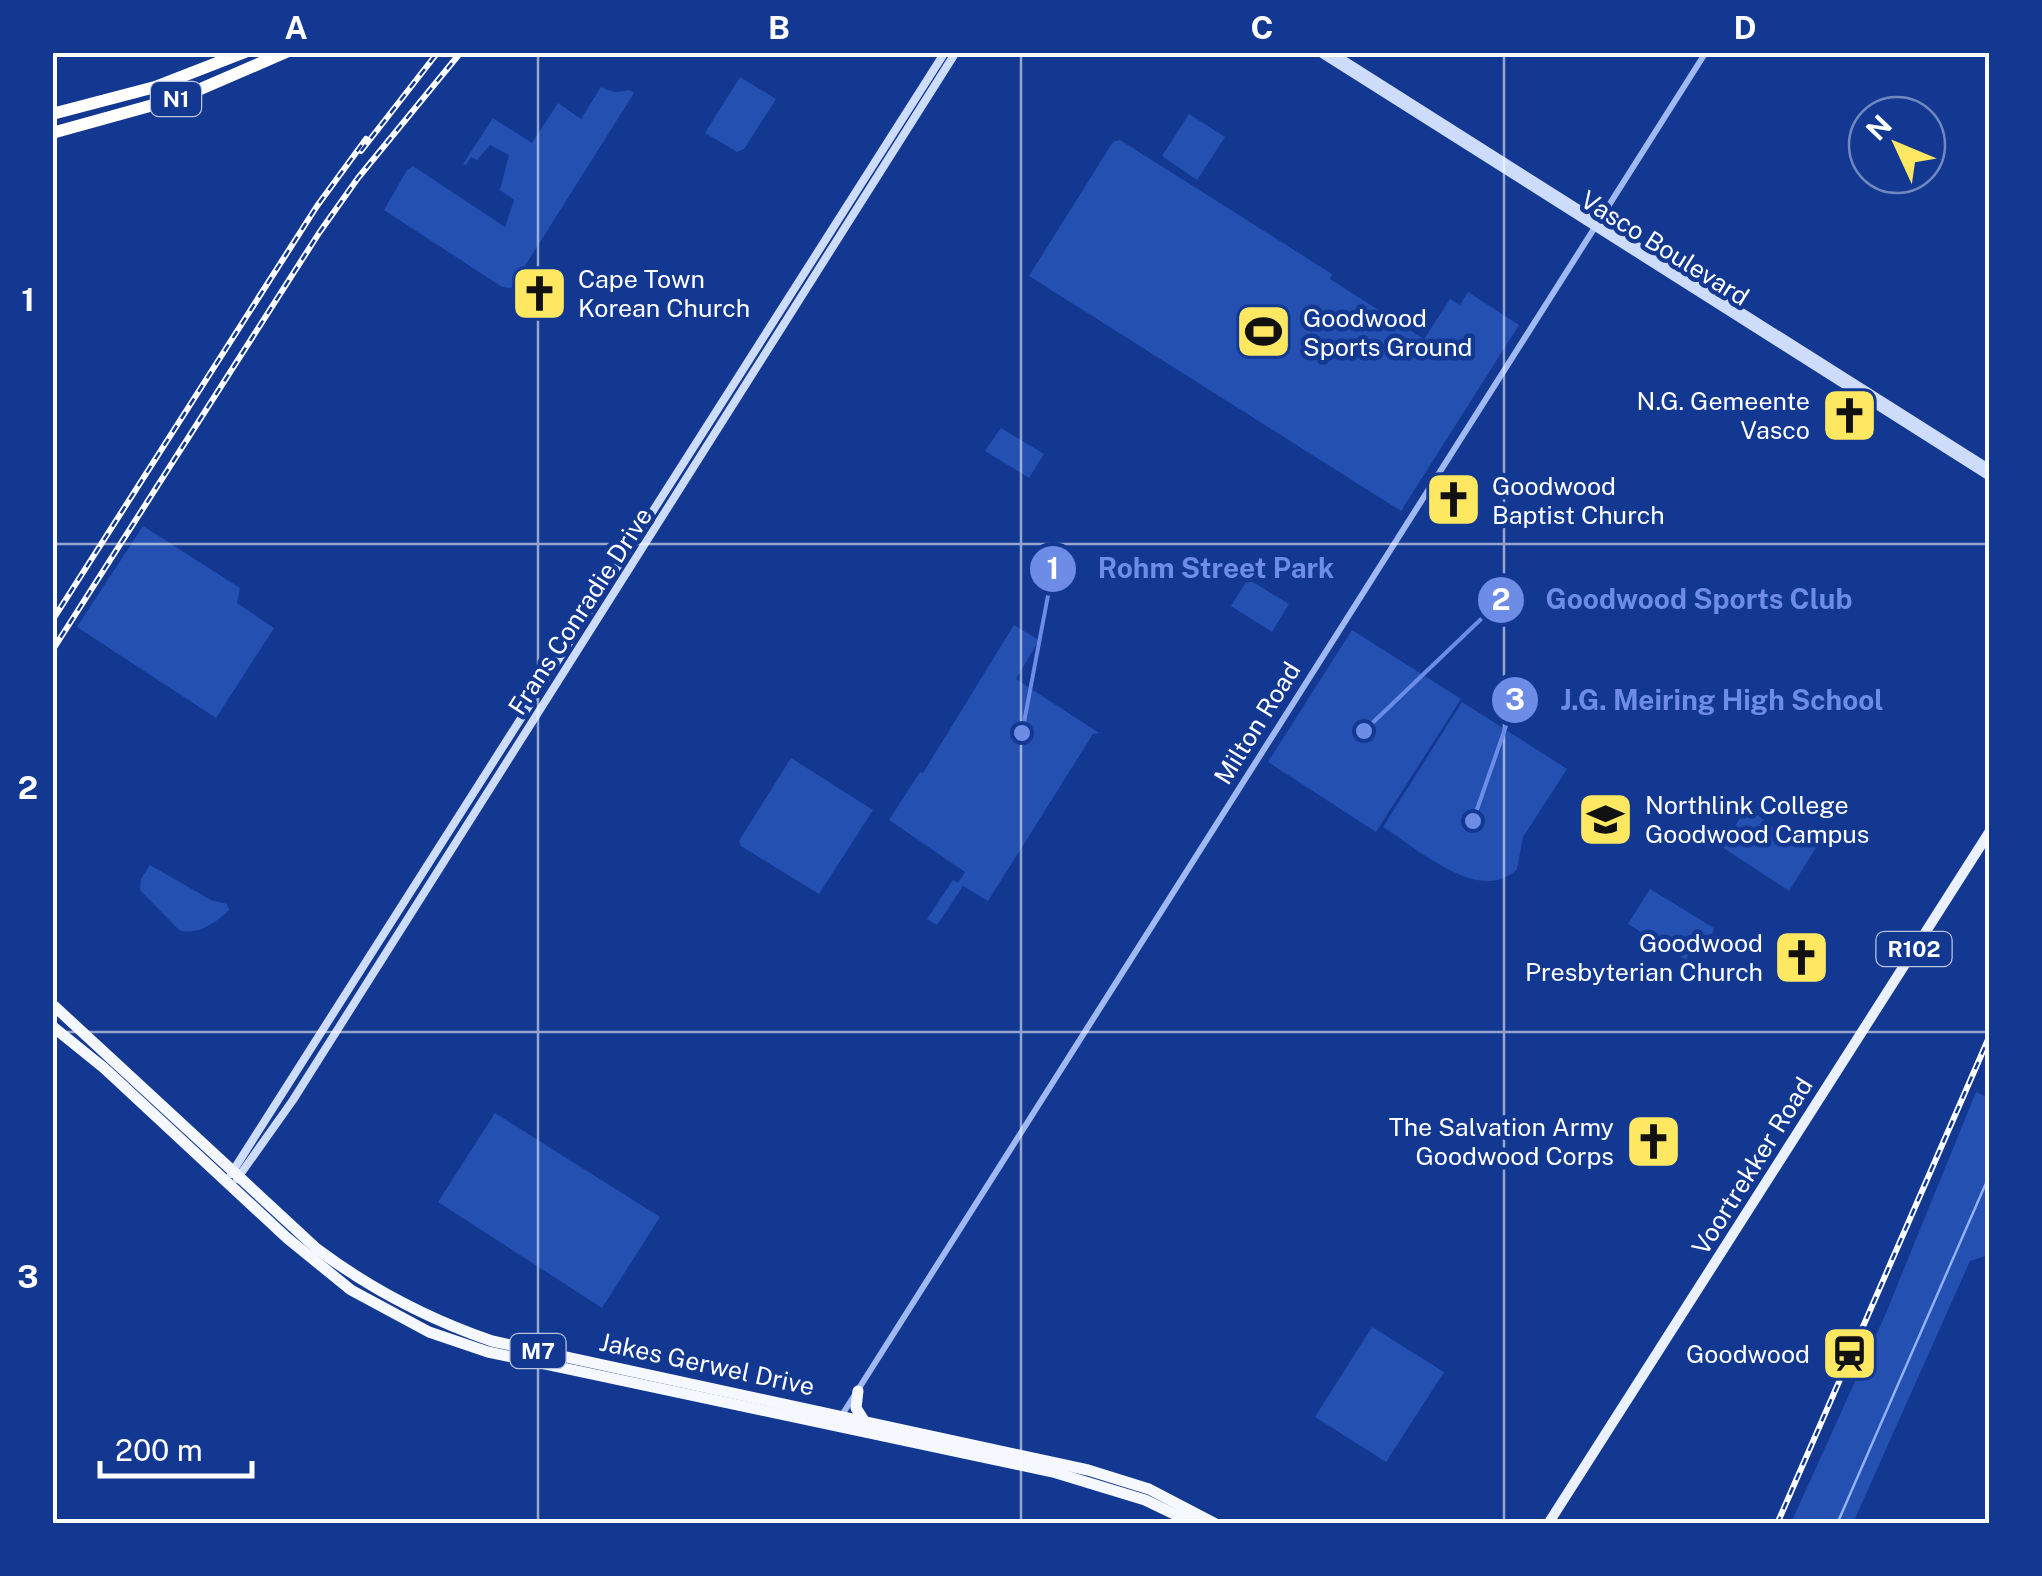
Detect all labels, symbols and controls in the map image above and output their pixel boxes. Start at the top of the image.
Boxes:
text: A [284,9,308,46]
text: B [768,9,790,46]
text: C [1251,9,1273,46]
text: D [1733,9,1757,46]
road number: N1 [151,82,201,116]
north arrow [1847,95,1947,195]
text: N [1859,108,1898,147]
street label: Vasco Boulevard [1575,184,1755,312]
church icon: Cape Town Korean Church [509,263,569,323]
place label: Cape Town Korean Church [578,264,750,323]
text: 1 [21,281,35,318]
sports icon: Goodwood Sports Ground [1234,302,1294,362]
place label: Goodwood Sports Ground [1303,303,1473,362]
church icon: N.G. Gemeente Vasco [1819,385,1879,445]
place label: N.G. Gemeente Vasco [1637,386,1810,445]
church icon: Goodwood Baptist Church [1423,470,1483,530]
place label: Goodwood Baptist Church [1492,471,1665,530]
street label: Frans Conradie Drive [502,502,658,720]
callout: Rohm Street Park [1028,540,1355,598]
text: 1 [1047,550,1059,586]
text: Rohm Street Park [1098,551,1334,584]
callout: Goodwood Sports Club [1476,571,1873,629]
text: 2 [1491,581,1511,617]
text: Goodwood Sports Club [1546,582,1852,615]
street label: Milton Road [1208,656,1306,790]
callout: J.G. Meiring High School [1490,671,1904,729]
text: 3 [1505,681,1525,717]
text: J.G. Meiring High School [1560,683,1884,716]
text: 2 [18,769,38,806]
school or university icon: Northlink College Goodwood Campus [1576,789,1636,849]
place label: Northlink College Goodwood Campus [1645,790,1870,849]
church icon: Goodwood Presbyterian Church [1772,927,1832,987]
place label: Goodwood Presbyterian Church [1525,928,1763,987]
road number: R102 [1876,932,1952,966]
street label: Voortrekker Road [1685,1072,1819,1260]
church icon: The Salvation Army Goodwood Corps [1623,1111,1683,1171]
place label: The Salvation Army Goodwood Corps [1389,1112,1614,1171]
text: 3 [17,1258,39,1295]
station icon: Goodwood [1819,1324,1879,1384]
street label: Jakes Gerwel Drive [597,1327,817,1401]
road number: M7 [510,1334,566,1368]
place label: Goodwood [1686,1339,1810,1369]
scale bar [100,1416,252,1478]
text: 200 m [115,1432,203,1468]

